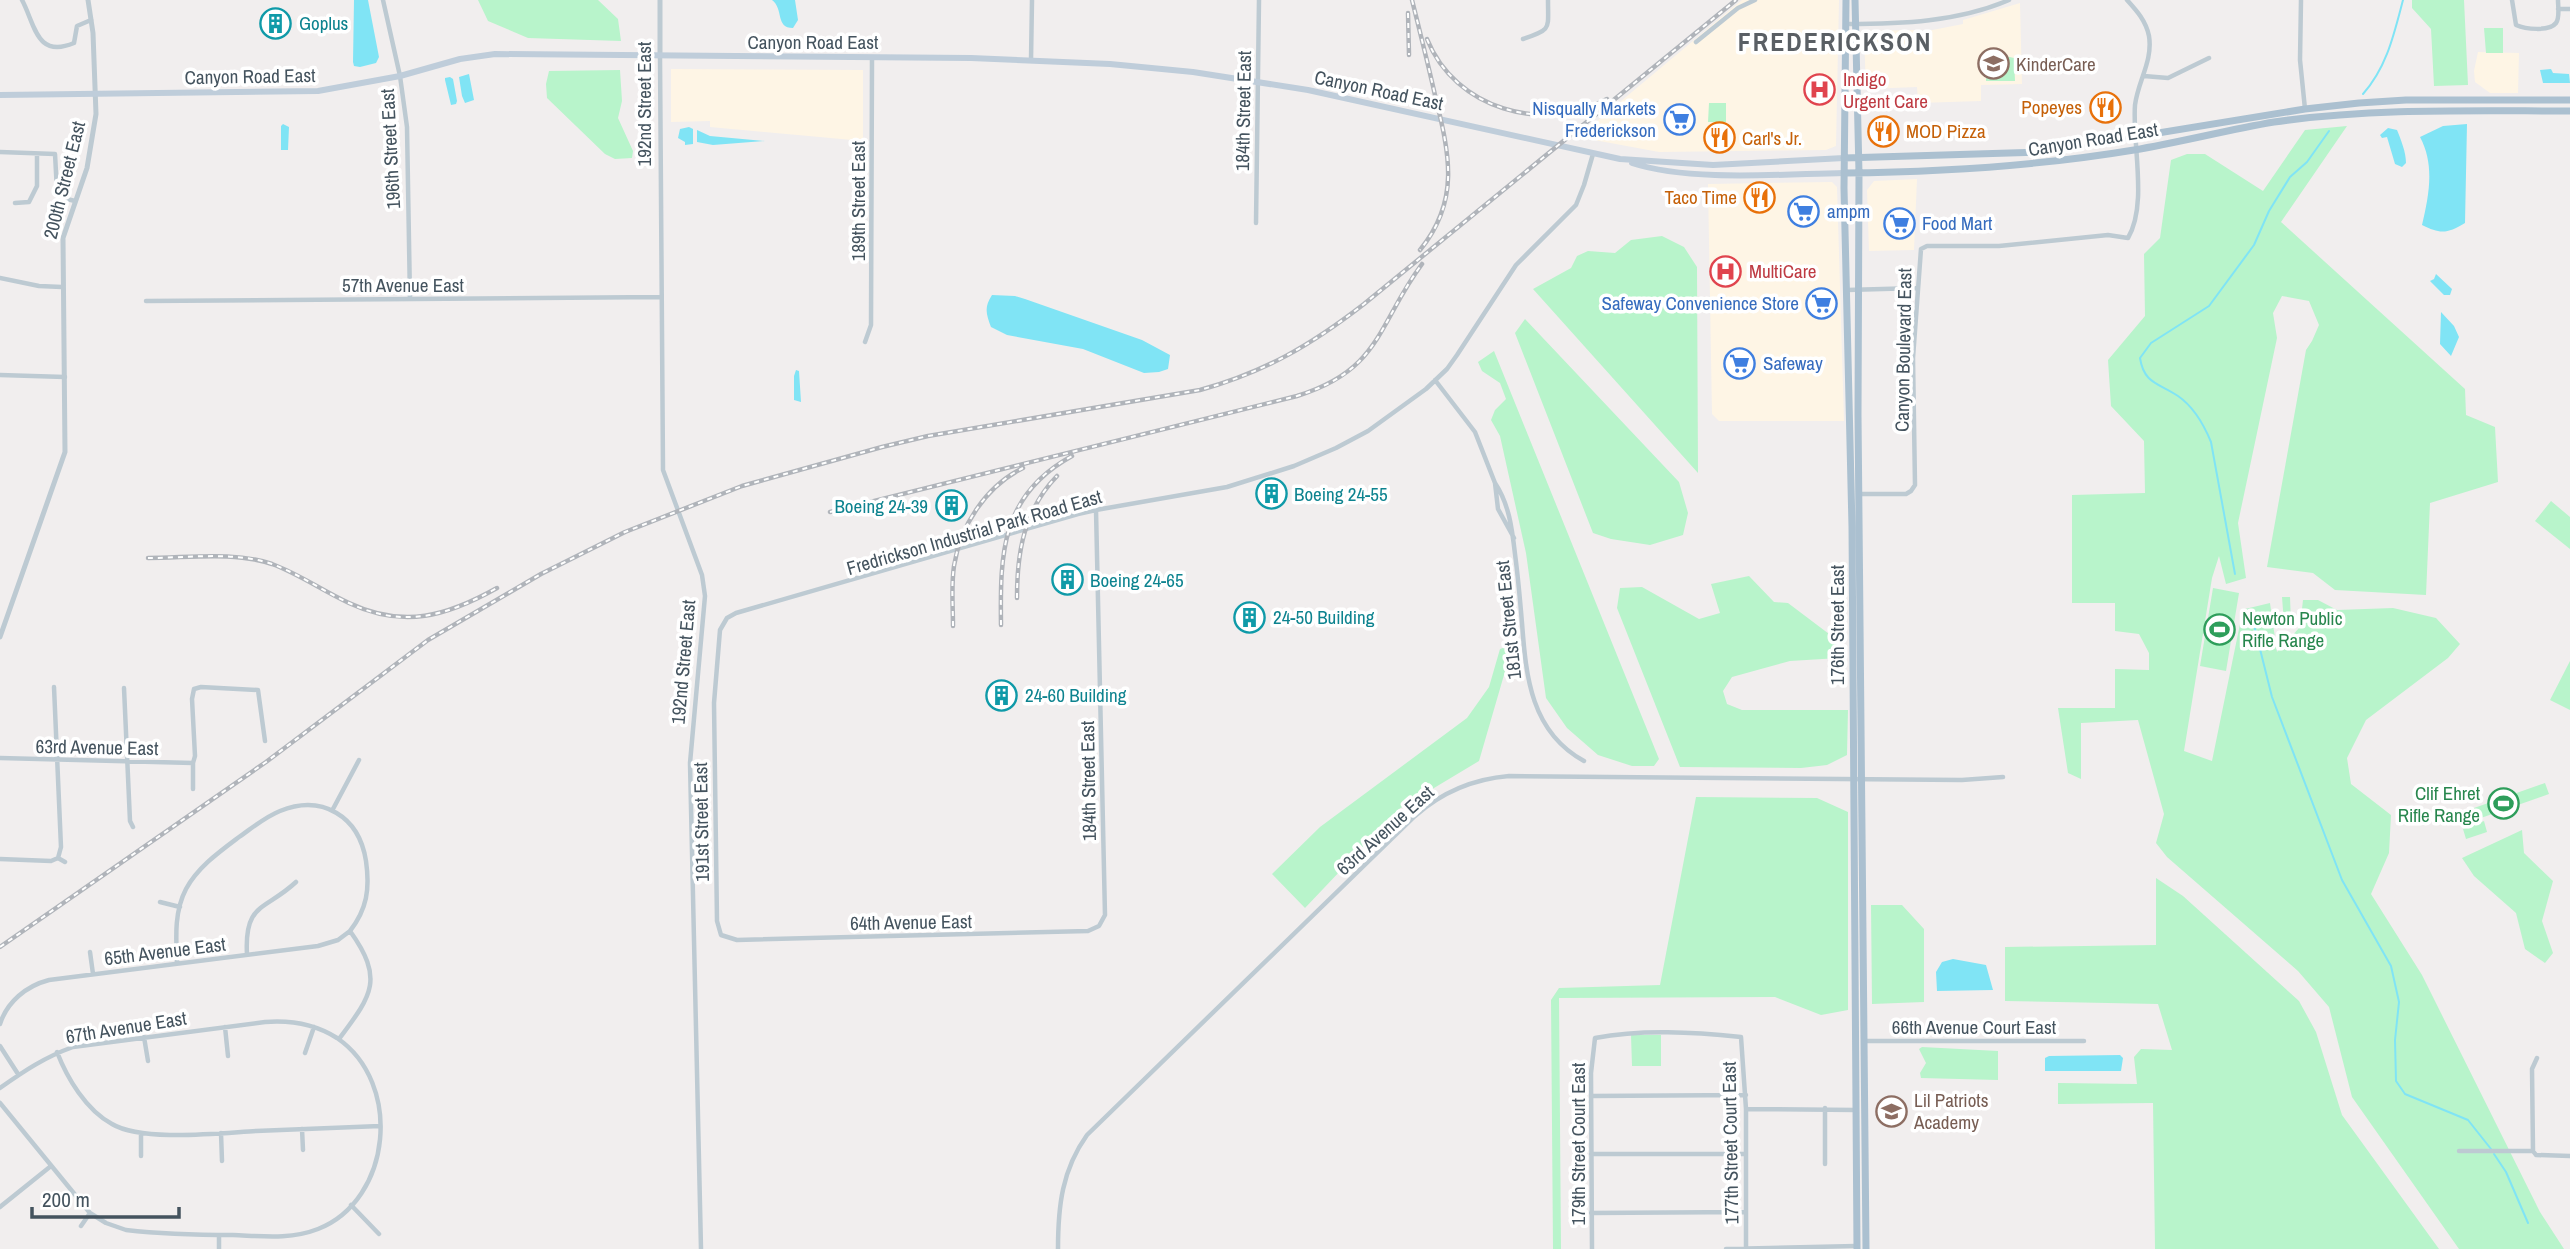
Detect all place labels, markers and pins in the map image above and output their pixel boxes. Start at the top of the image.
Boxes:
building icon: Goplus [259,6,293,40]
place label: Goplus [299,10,349,36]
school or university icon: KinderCare [1976,47,2010,81]
place label: KinderCare [2016,51,2096,77]
place label: Indigo Urgent Care [1843,66,1928,114]
hospital icon: Indigo Urgent Care [1803,73,1837,107]
restaurant icon: Popeyes [2088,90,2122,124]
place label: Popeyes [2021,94,2082,120]
place label: Nisqually Markets Frederickson [1532,95,1656,143]
supermarket icon: Nisqually Markets Frederickson [1662,102,1696,136]
restaurant icon: MOD Pizza [1866,114,1900,148]
place label: MOD Pizza [1906,118,1986,144]
restaurant icon: Carl's Jr. [1702,121,1736,155]
place label: Carl's Jr. [1742,125,1802,151]
restaurant icon: Taco Time [1743,180,1777,214]
place label: Taco Time [1665,184,1737,210]
supermarket icon: ampm [1787,194,1821,228]
place label: ampm [1827,198,1870,224]
supermarket icon: Food Mart [1882,206,1916,240]
place label: Food Mart [1922,210,1993,236]
hospital icon: MultiCare [1709,254,1743,288]
place label: MultiCare [1749,258,1817,284]
supermarket icon: Safeway Convenience Store [1805,286,1839,320]
place label: Safeway Convenience Store [1602,290,1799,316]
supermarket icon: Safeway [1723,346,1757,380]
place label: Safeway [1763,350,1823,376]
building icon: Boeing 24-55 [1254,477,1288,511]
place label: Boeing 24-55 [1294,481,1388,507]
building icon: Boeing 24-39 [934,489,968,523]
place label: Boeing 24-39 [834,493,928,519]
building icon: Boeing 24-65 [1050,563,1084,597]
place label: Boeing 24-65 [1090,567,1184,593]
building icon: 24-50 Building [1233,600,1267,634]
place label: 24-50 Building [1273,604,1375,630]
place label: Newton Public Rifle Range [2242,605,2343,653]
sports icon: Newton Public Rifle Range [2202,612,2236,646]
building icon: 24-60 Building [985,678,1019,712]
place label: 24-60 Building [1025,682,1127,708]
place label: Clif Ehret Rifle Range [2398,780,2481,828]
sports icon: Clif Ehret Rifle Range [2486,787,2520,821]
place label: Lil Patriots Academy [1913,1087,1989,1135]
school or university icon: Lil Patriots Academy [1874,1094,1908,1128]

